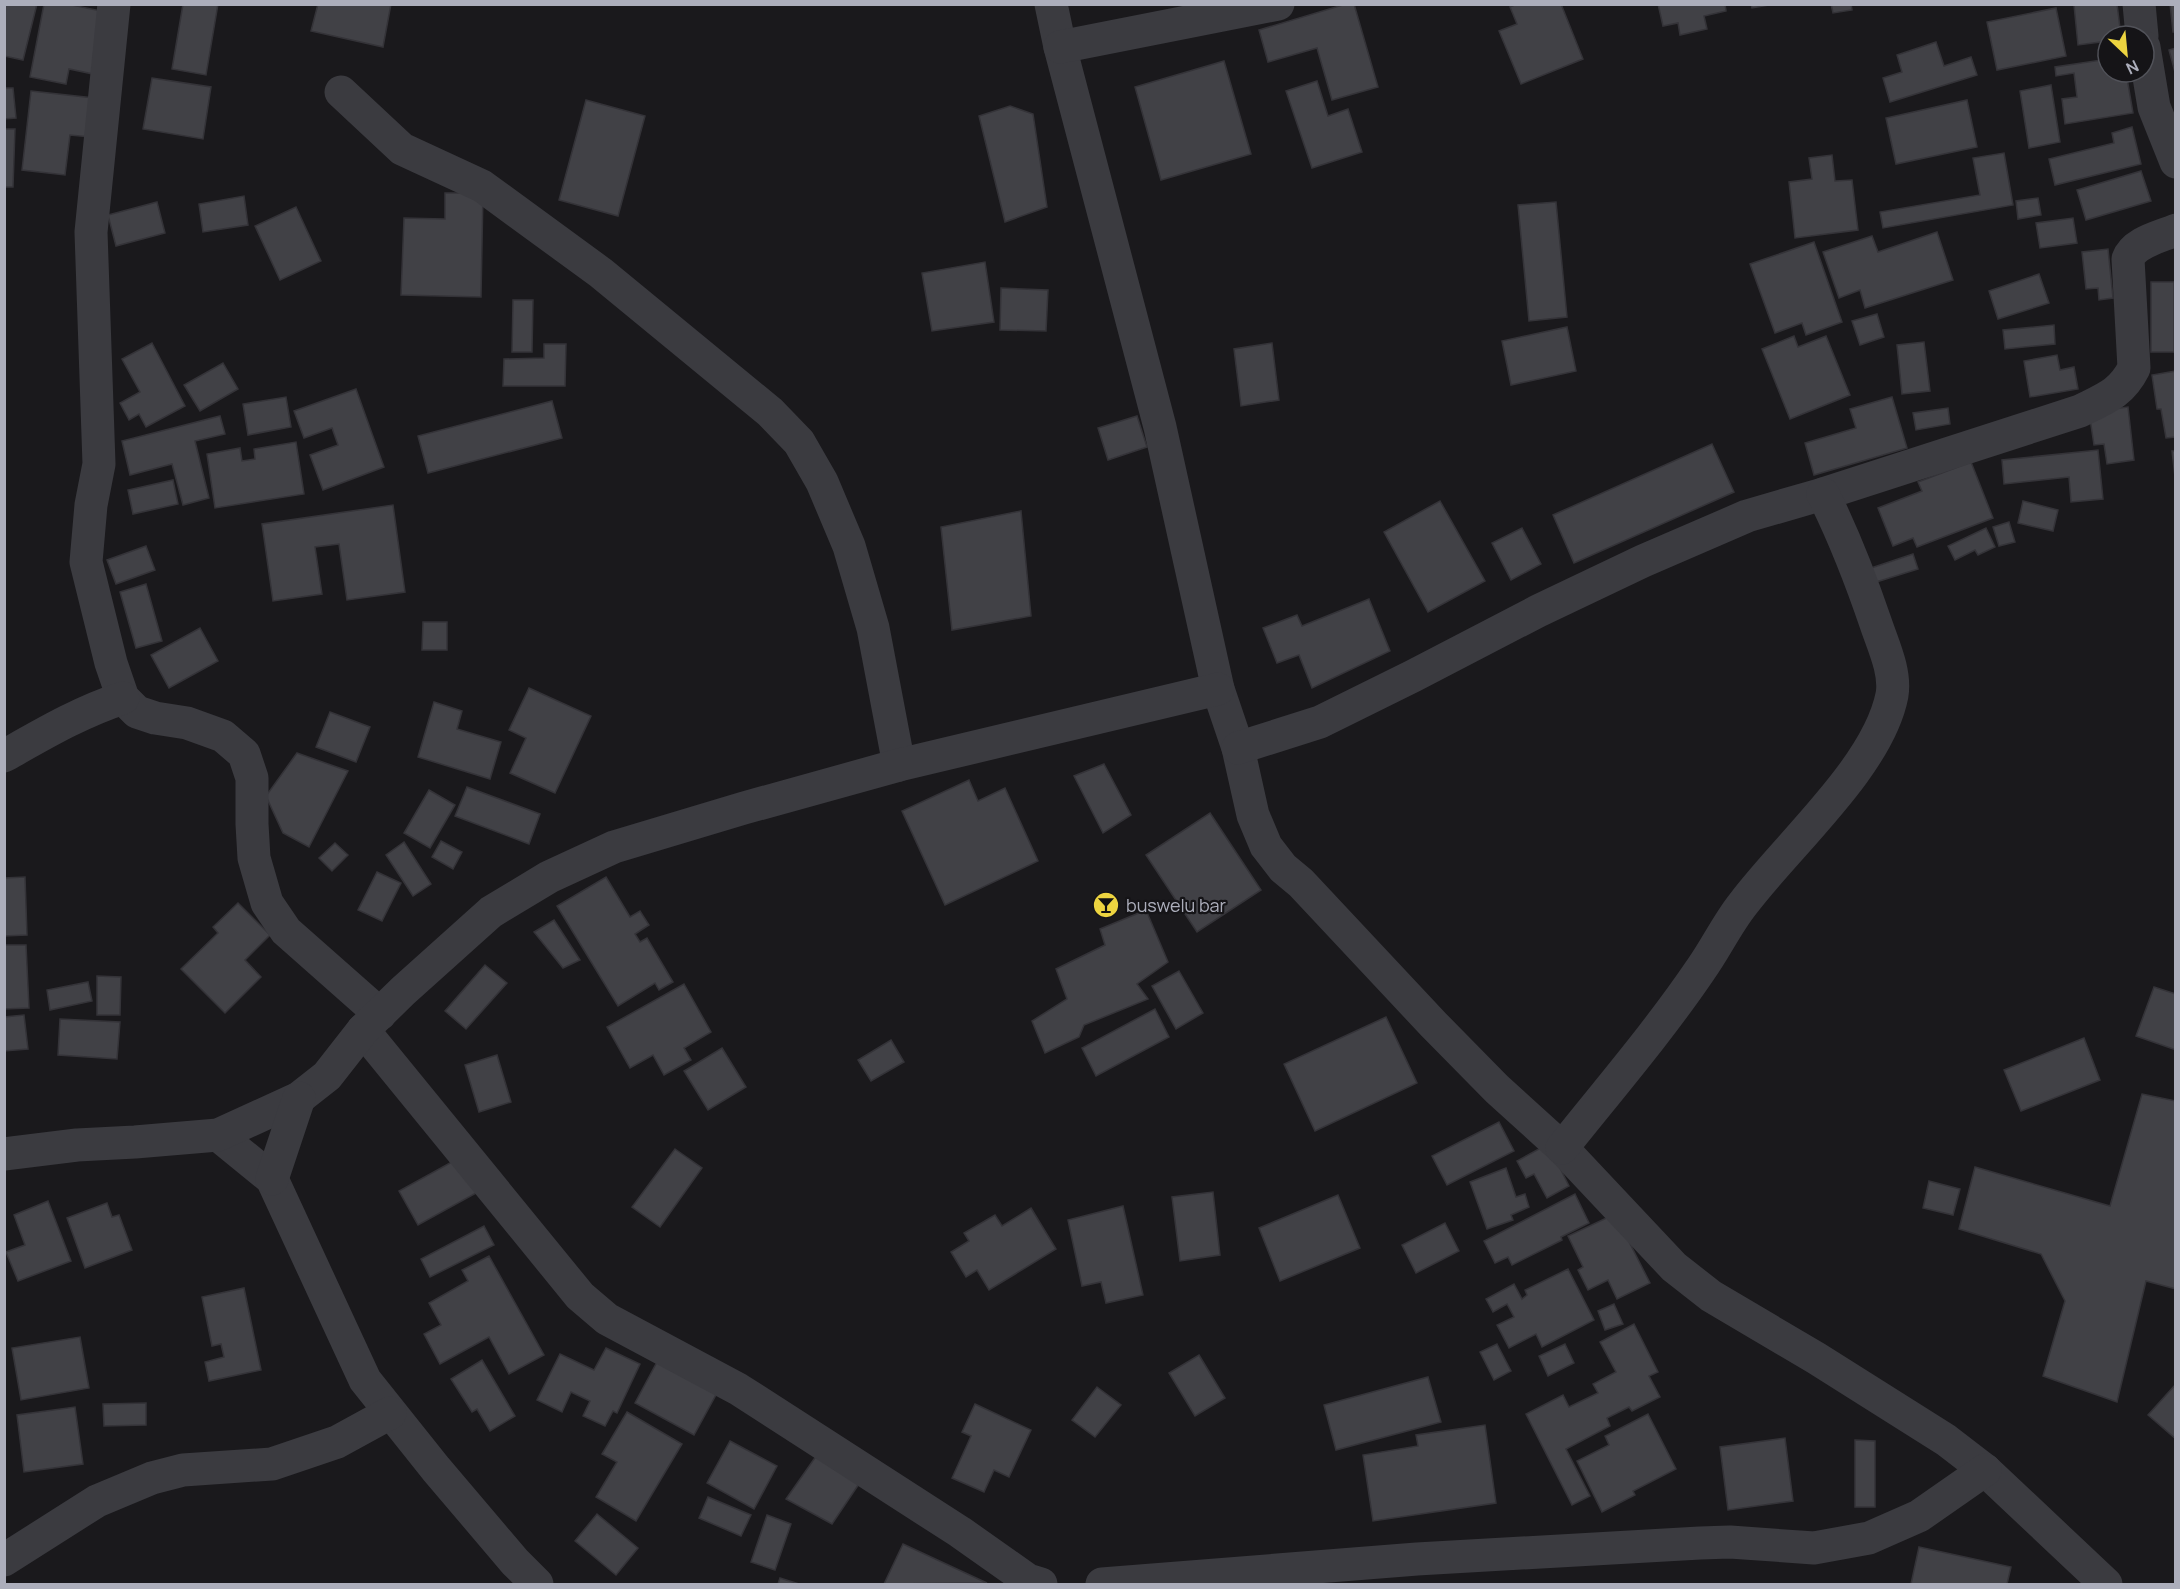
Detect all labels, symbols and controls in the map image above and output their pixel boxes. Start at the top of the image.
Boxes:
north arrow [2096,24,2156,84]
text: N [2123,55,2143,80]
bar icon: buswelu bar [1091,890,1121,920]
place label: buswelu bar [1126,893,1227,917]

